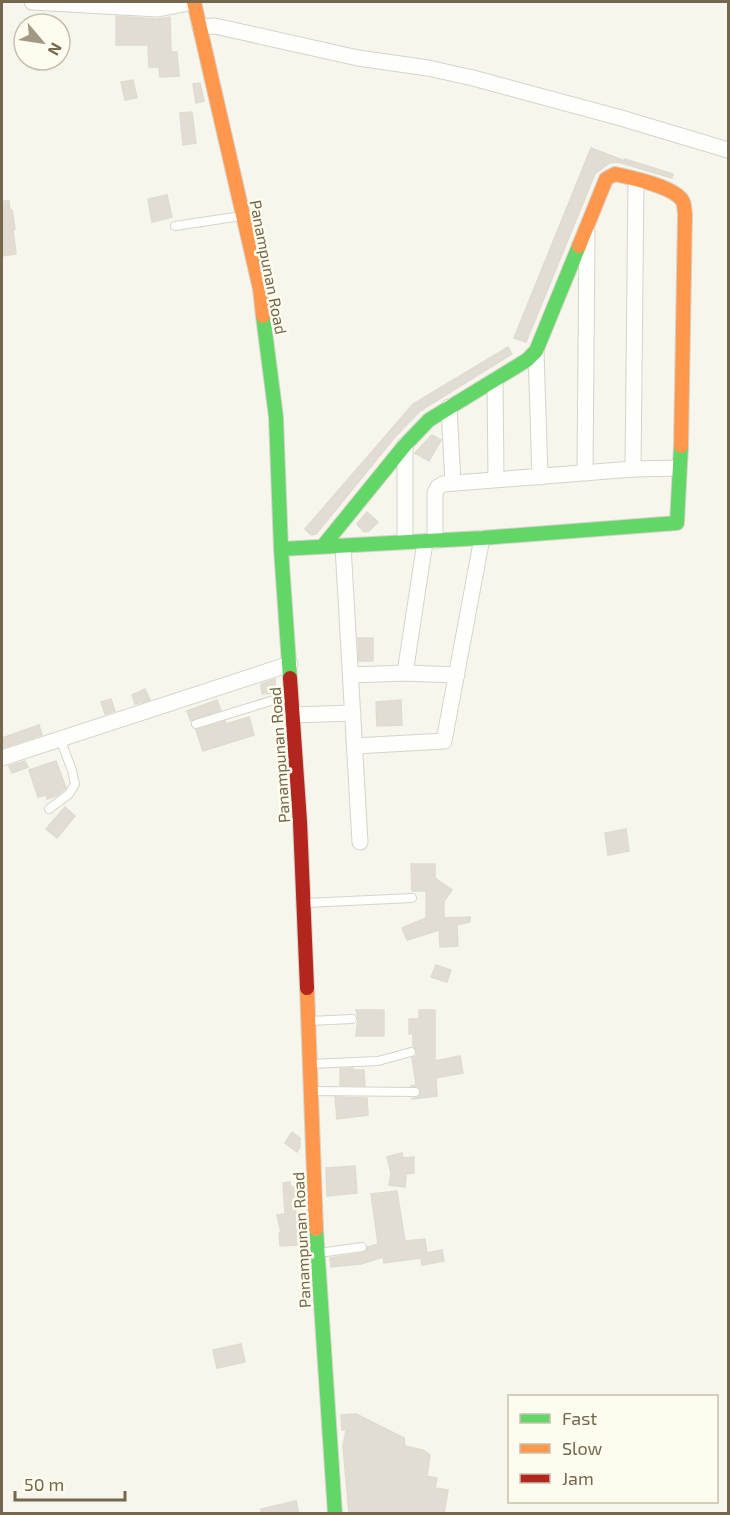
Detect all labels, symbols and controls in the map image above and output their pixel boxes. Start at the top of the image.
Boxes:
north arrow [12,12,72,72]
text: N [44,40,67,59]
street label: Panampunan Road [247,198,291,336]
street label: Panampunan Road [265,686,293,824]
street label: Panampunan Road [288,1171,314,1309]
legend [508,1395,718,1503]
text: Fast [562,1407,597,1429]
text: Slow [562,1437,603,1459]
scale bar [15,1464,124,1502]
text: Jam [562,1467,594,1489]
text: 50 m [24,1473,64,1495]

